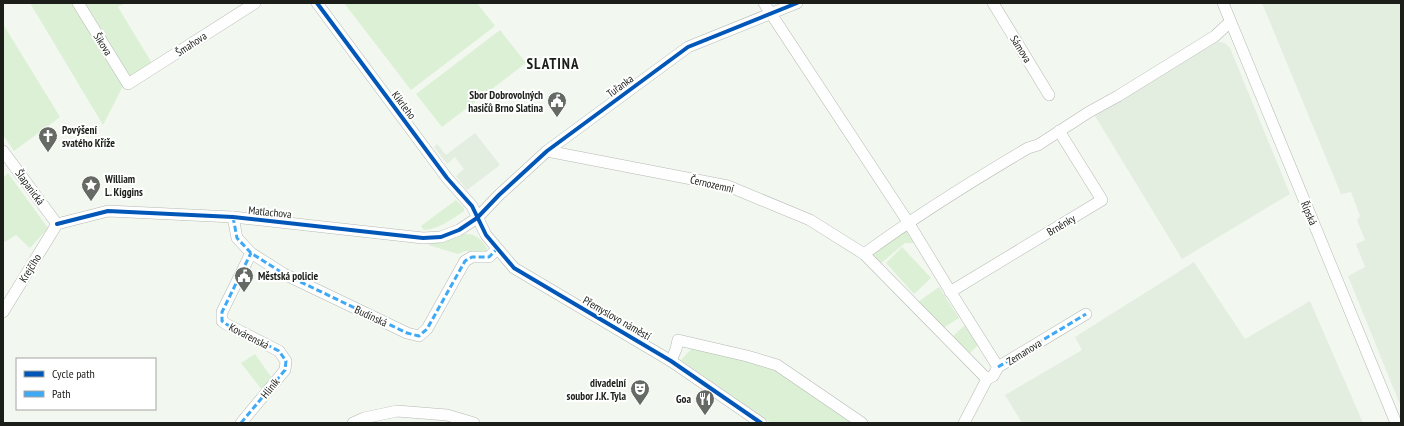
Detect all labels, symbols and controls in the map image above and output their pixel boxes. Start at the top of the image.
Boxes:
street label: Šmahova [173,29,209,59]
street label: Šikova [91,30,115,58]
street label: Sámova [1007,33,1035,65]
district label: SLATINA [527,54,579,73]
street label: Tuřanka [604,72,636,100]
street label: Kikrleho [389,88,419,122]
place label: Sbor Dobrovolných hasičů Brno Slatina [468,88,543,115]
public building icon: Sbor Dobrovolných hasičů Brno Slatina [546,90,568,118]
place label: Povýšení svatého Kříže [62,123,115,150]
church icon: Povýšení svatého Kříže [37,125,59,153]
street label: Šlapanická [12,166,48,208]
place label: William L. Kiggins [104,172,143,199]
street label: Černozemní [689,172,736,196]
place icon: William L. Kiggins [80,174,102,202]
street label: Řípská [1298,199,1320,227]
street label: Matlachova [248,203,292,221]
street label: Brněnky [1044,211,1079,239]
street label: Krejčího [16,251,44,285]
public building icon: Městská policie [233,265,255,293]
place label: Městská policie [258,269,319,283]
street label: Přemyslovo náměstí [581,293,654,343]
street label: Budínská [352,302,390,330]
street label: Kovárenská [227,320,271,352]
street label: Zemanova [1004,336,1044,368]
legend [16,358,156,410]
text: Cycle path [52,366,95,381]
street label: Hliník [258,374,283,401]
place label: divadelní soubor J.K. Tyla [567,376,627,403]
theatre icon: divadelní soubor J.K. Tyla [629,378,651,406]
text: Path [52,386,70,401]
restaurant icon: Goa [694,388,716,416]
place label: Goa [676,392,691,406]

